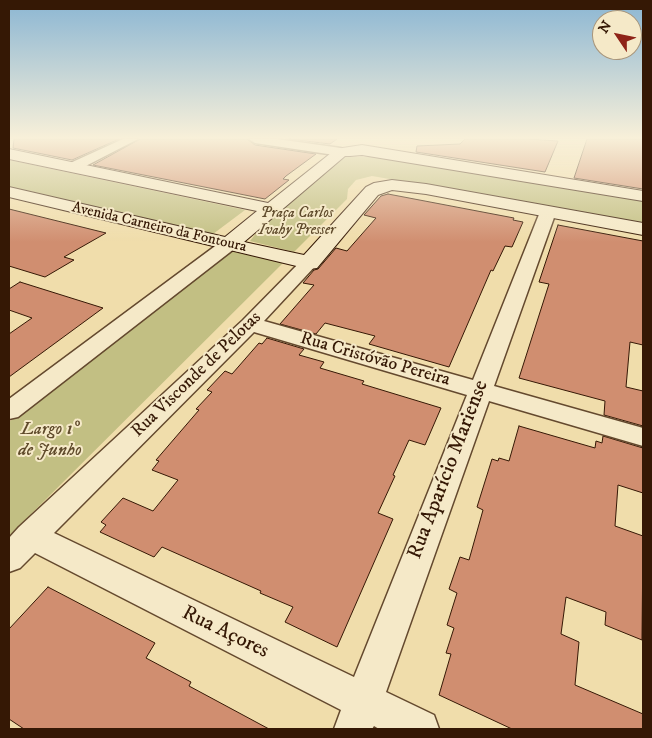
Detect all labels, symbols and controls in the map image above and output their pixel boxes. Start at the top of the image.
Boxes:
north arrow [592,10,642,60]
text: N [595,17,616,37]
street label: Avenida Carneiro da Fontoura [70,199,248,257]
park label: Praça Carlos Ivahy Presser [259,205,335,240]
street label: Rua Visconde de Pelotas [128,308,266,442]
street label: Rua Cristóvão Pereira [298,328,452,392]
street label: Rua Aparício Mariense [403,377,495,563]
park label: Largo 1º de Junho [18,419,82,462]
street label: Rua Açores [177,601,273,665]

